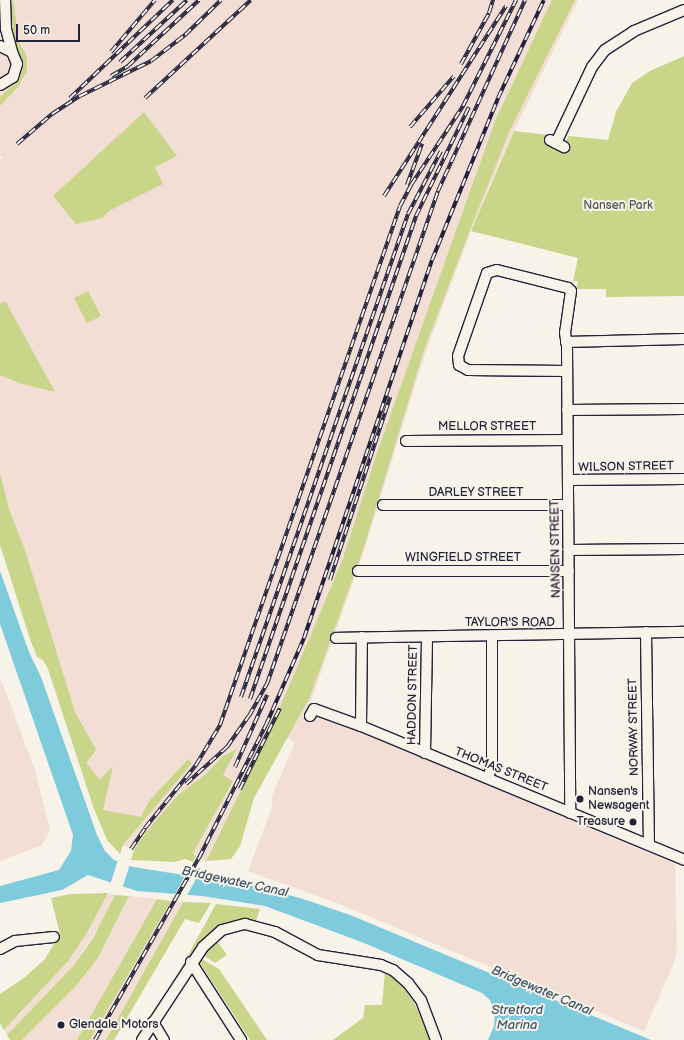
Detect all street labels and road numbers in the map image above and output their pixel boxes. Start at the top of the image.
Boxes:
street label: MELLOR STREET [438,420,536,434]
street label: WILSON STREET [578,459,674,475]
street label: DARLEY STREET [428,486,524,500]
street label: NANSEN STREET [548,500,564,598]
street label: WINGFIELD STREET [405,551,521,565]
street label: TAYLOR'S ROAD [465,616,555,630]
street label: HADDON STREET [405,645,421,745]
street label: NORWAY STREET [626,678,642,776]
street label: THOMAS STREET [452,745,550,795]

